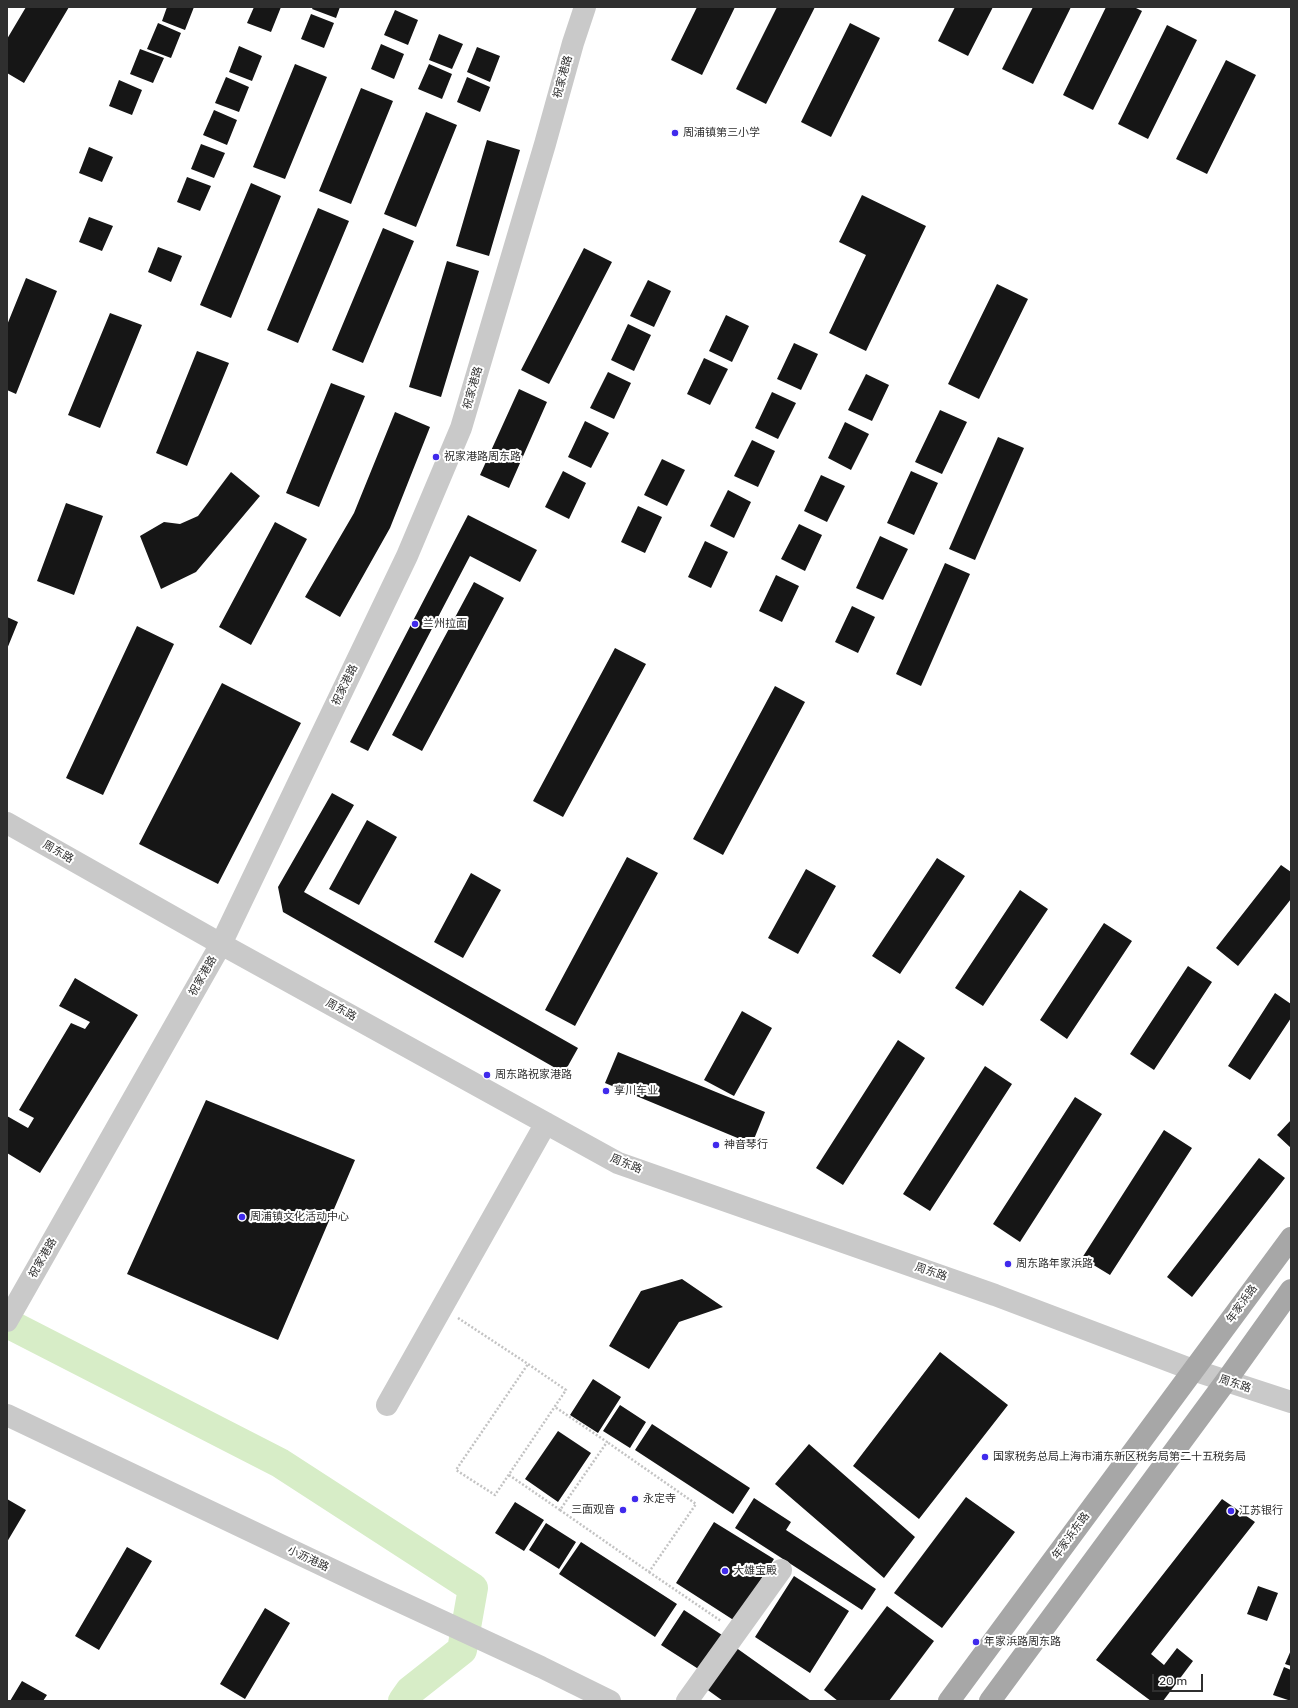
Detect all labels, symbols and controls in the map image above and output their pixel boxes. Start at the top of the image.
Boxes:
street label: 祝家港路 [551,54,575,100]
place label: 周浦镇第三小学 [683,126,760,140]
marker: 周浦镇第三小学 [670,128,680,138]
street label: 祝家港路 [461,365,485,411]
place label: 祝家港路周东路 [444,450,521,464]
marker: 祝家港路周东路 [431,452,441,462]
place label: 兰州拉面 [423,617,467,631]
marker: 兰州拉面 [410,619,420,629]
street label: 祝家港路 [329,662,361,708]
street label: 周东路 [40,838,76,866]
street label: 祝家港路 [186,954,220,998]
street label: 周东路 [323,996,359,1024]
place label: 周东路祝家港路 [495,1068,572,1082]
marker: 周东路祝家港路 [482,1070,492,1080]
place label: 享川车业 [614,1084,658,1098]
marker: 享川车业 [601,1086,611,1096]
place label: 神音琴行 [724,1138,768,1152]
marker: 神音琴行 [711,1140,721,1150]
street label: 周东路 [608,1152,644,1176]
place label: 周浦镇文化活动中心 [250,1210,349,1224]
marker: 周浦镇文化活动中心 [237,1212,247,1222]
street label: 祝家港路 [26,1236,60,1280]
place label: 周东路年家浜路 [1016,1257,1093,1271]
marker: 周东路年家浜路 [1003,1259,1013,1269]
street label: 周东路 [913,1260,949,1284]
street label: 年家浜路 [1224,1282,1260,1326]
street label: 周东路 [1217,1373,1253,1395]
place label: 国家税务总局上海市浦东新区税务局第二十五税务局 [993,1450,1246,1464]
marker: 国家税务总局上海市浦东新区税务局第二十五税务局 [980,1452,990,1462]
place label: 永定寺 [643,1492,676,1506]
marker: 永定寺 [630,1494,640,1504]
place label: 三面观音 [571,1503,615,1517]
place label: 江苏银行 [1239,1504,1283,1518]
marker: 三面观音 [618,1505,628,1515]
marker: 江苏银行 [1226,1506,1236,1516]
street label: 年家浜东路 [1049,1510,1093,1562]
street label: 小沥港路 [285,1544,331,1574]
place label: 大雄宝殿 [733,1564,777,1578]
marker: 大雄宝殿 [720,1566,730,1576]
place label: 年家浜路周东路 [984,1635,1061,1649]
marker: 年家浜路周东路 [971,1637,981,1647]
scale bar [1154,1666,1205,1692]
text: 20 m [1159,1674,1187,1688]

